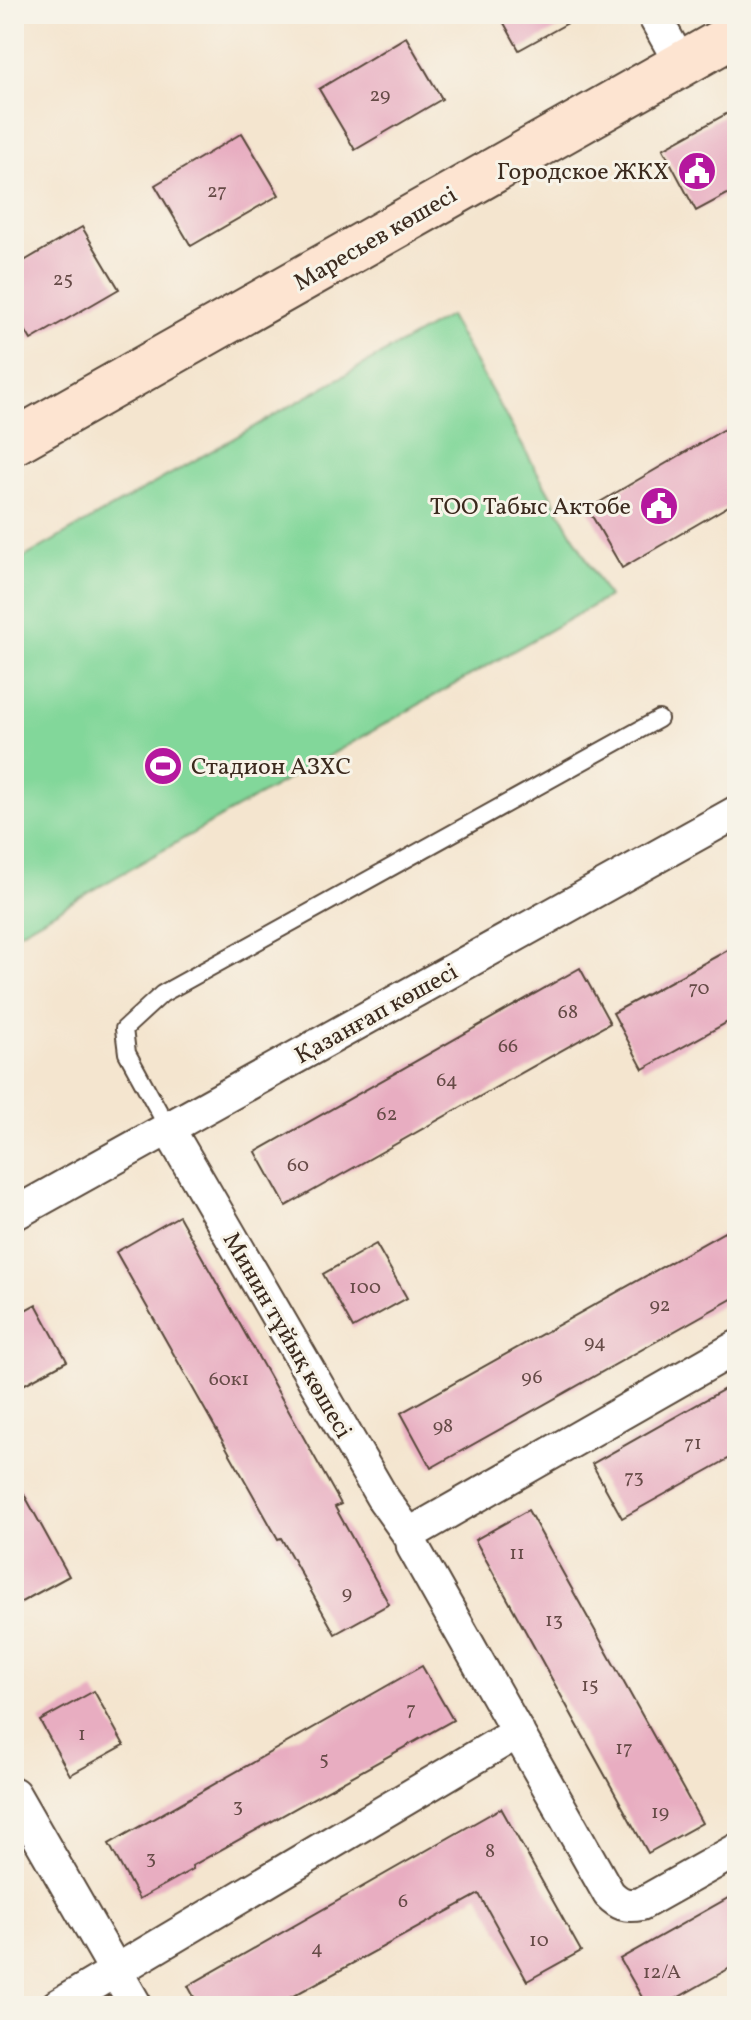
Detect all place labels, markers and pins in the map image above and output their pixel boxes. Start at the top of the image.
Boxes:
public building icon: Городское ЖКХ [676,150,718,192]
place label: Городское ЖКХ [497,156,669,190]
public building icon: ТОО Табыс Актобе [638,485,680,527]
place label: ТОО Табыс Актобе [430,491,631,525]
sports icon: Стадион АЗХС [142,745,184,787]
place label: Стадион АЗХС [191,751,351,785]

